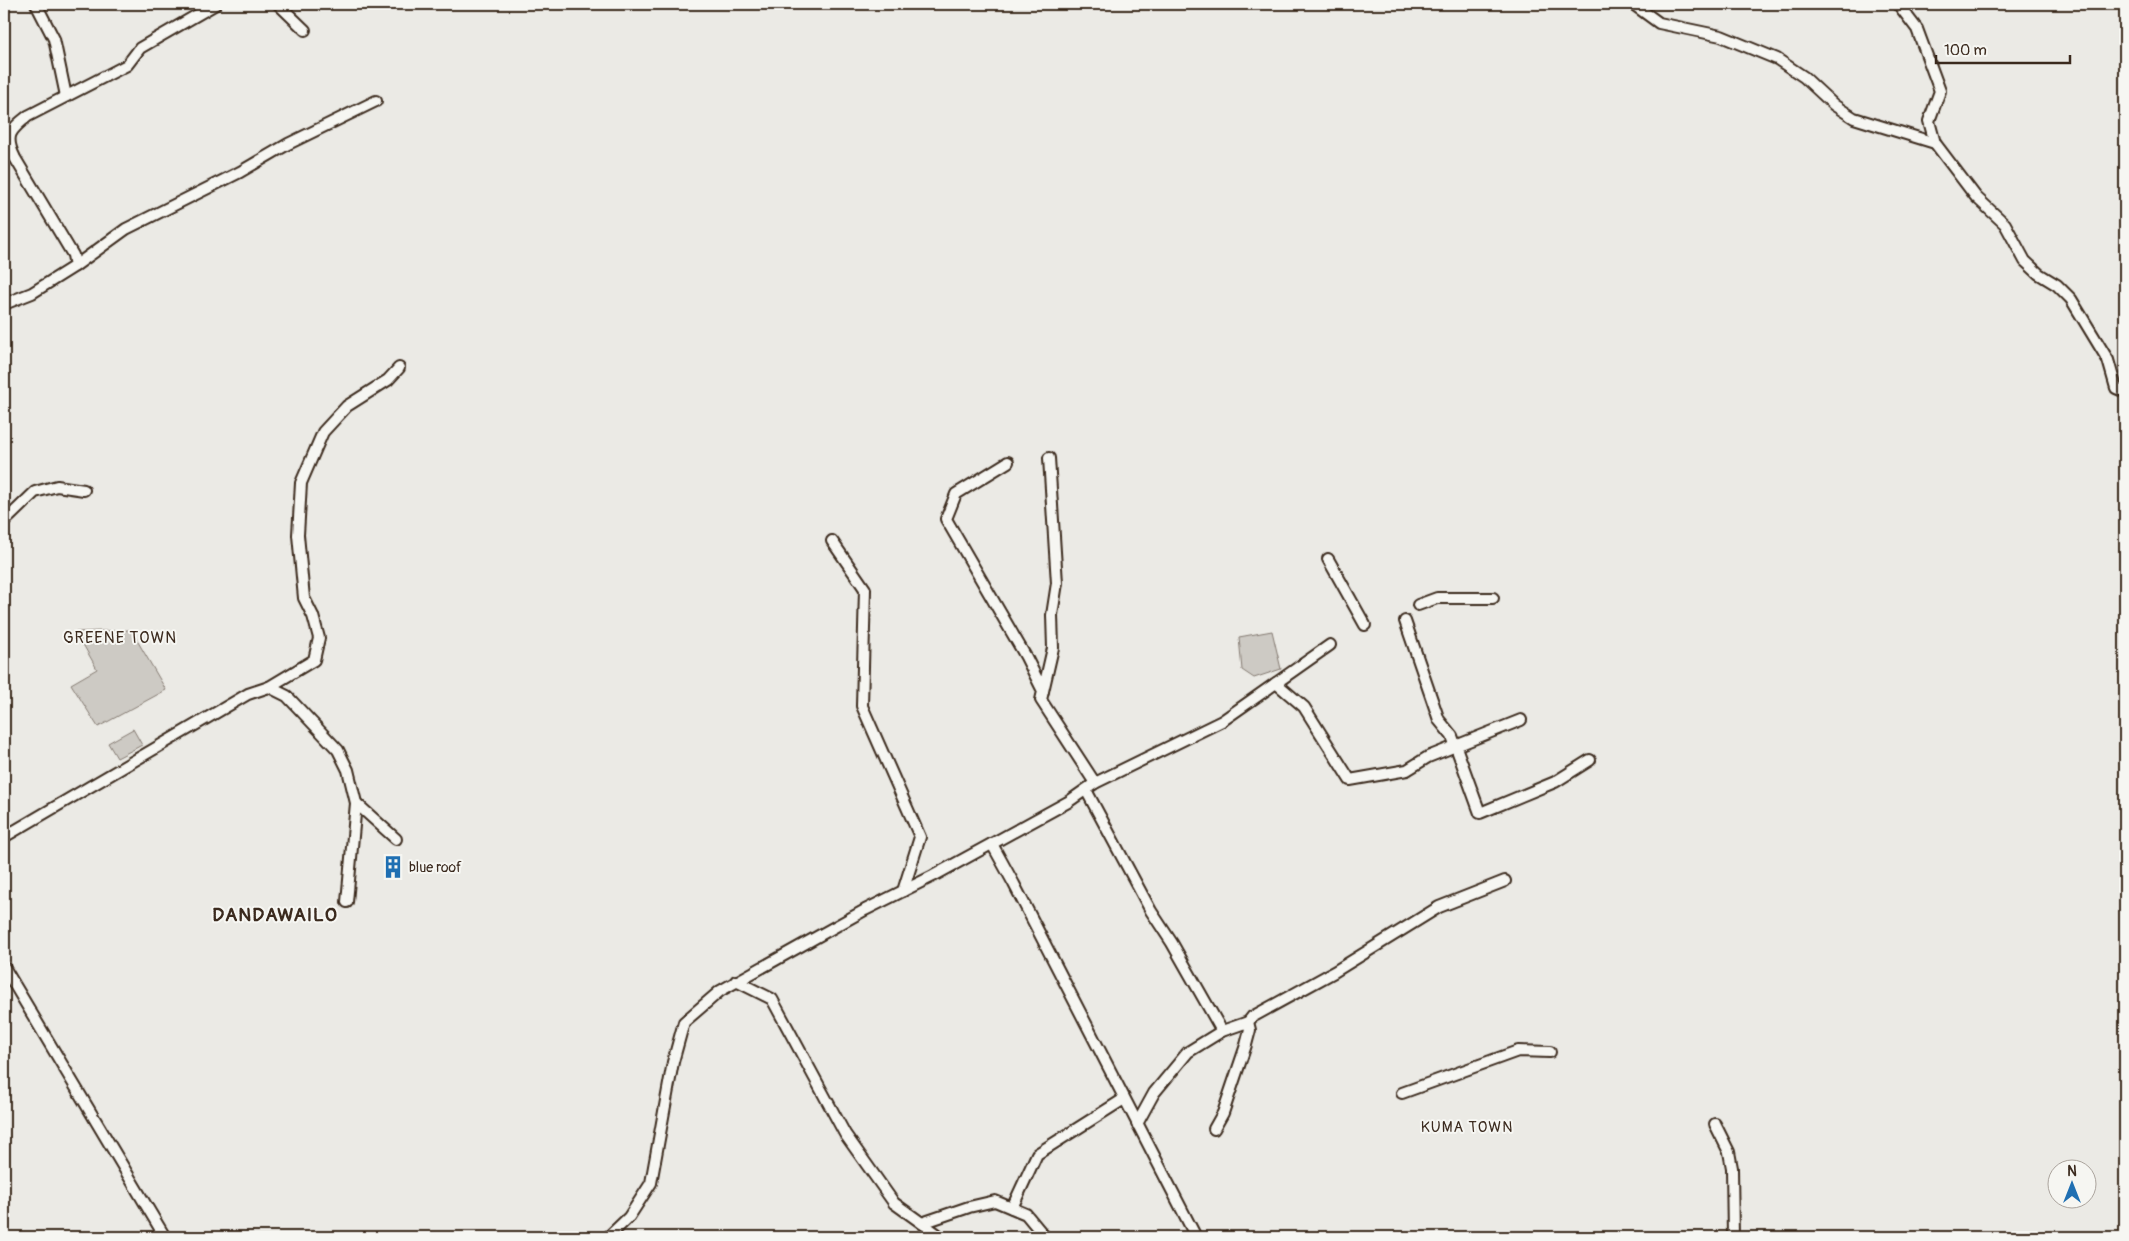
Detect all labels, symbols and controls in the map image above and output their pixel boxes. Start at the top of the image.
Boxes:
scale bar [1936,32,2070,64]
text: 100 m [1944,41,1987,60]
district label: GREENE TOWN [63,628,177,648]
building icon: blue roof [380,854,406,880]
place label: blue roof [409,859,462,876]
district label: DANDAWAILO [212,903,338,927]
district label: KUMA TOWN [1421,1118,1513,1137]
north arrow [2046,1158,2096,1208]
text: N [2067,1163,2077,1180]

